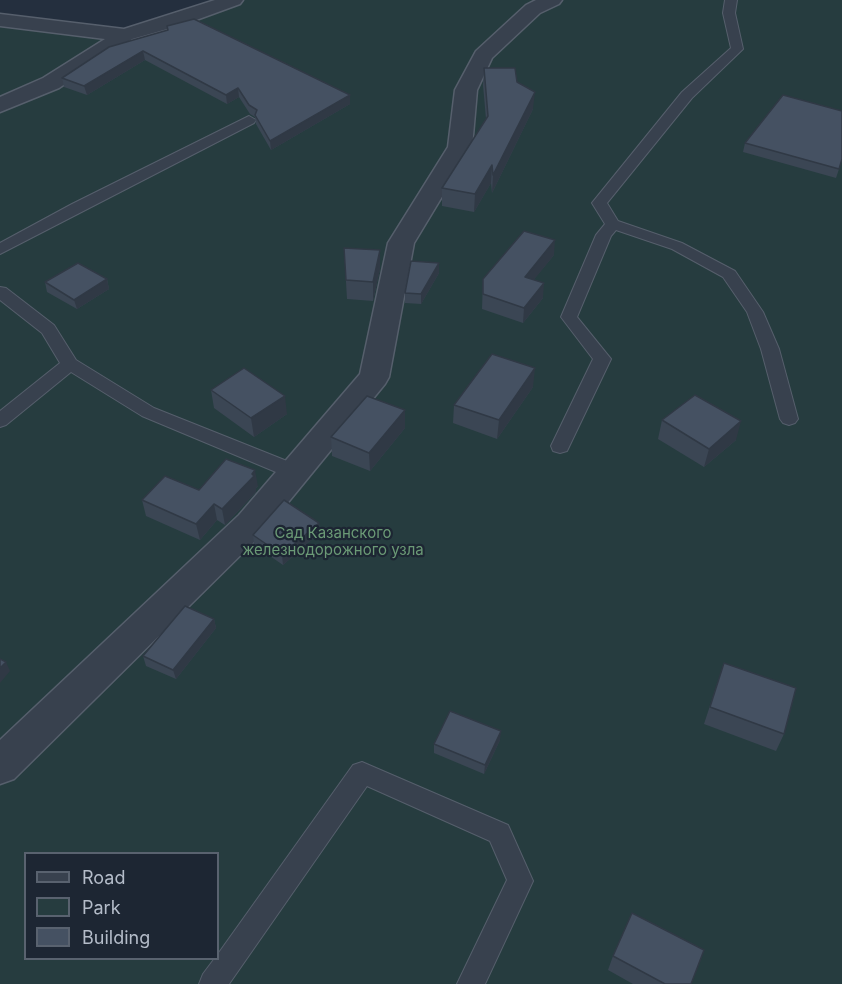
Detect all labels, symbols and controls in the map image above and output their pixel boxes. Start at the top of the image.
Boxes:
park label: Сад Казанского железнодорожного узла [242,524,424,559]
legend [24,852,219,960]
text: Road [82,867,125,888]
text: Park [82,897,121,918]
text: Building [82,927,150,948]

